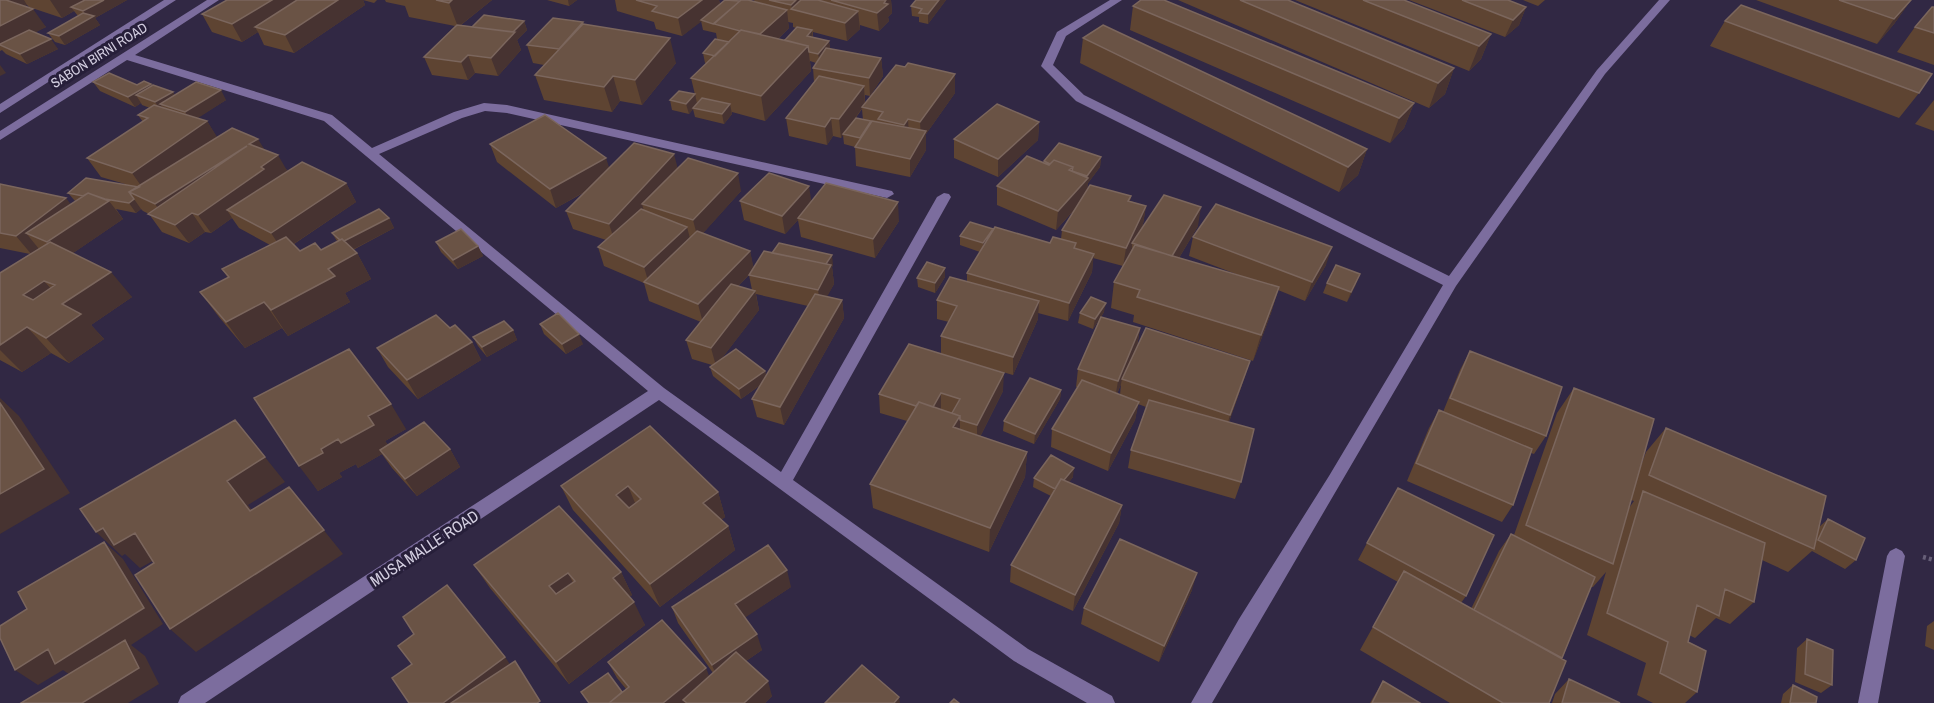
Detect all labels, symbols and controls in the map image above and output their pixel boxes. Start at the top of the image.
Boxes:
street label: SABON BIRNI ROAD [47,18,151,92]
street label: MUSA MALLE ROAD [365,505,483,591]

